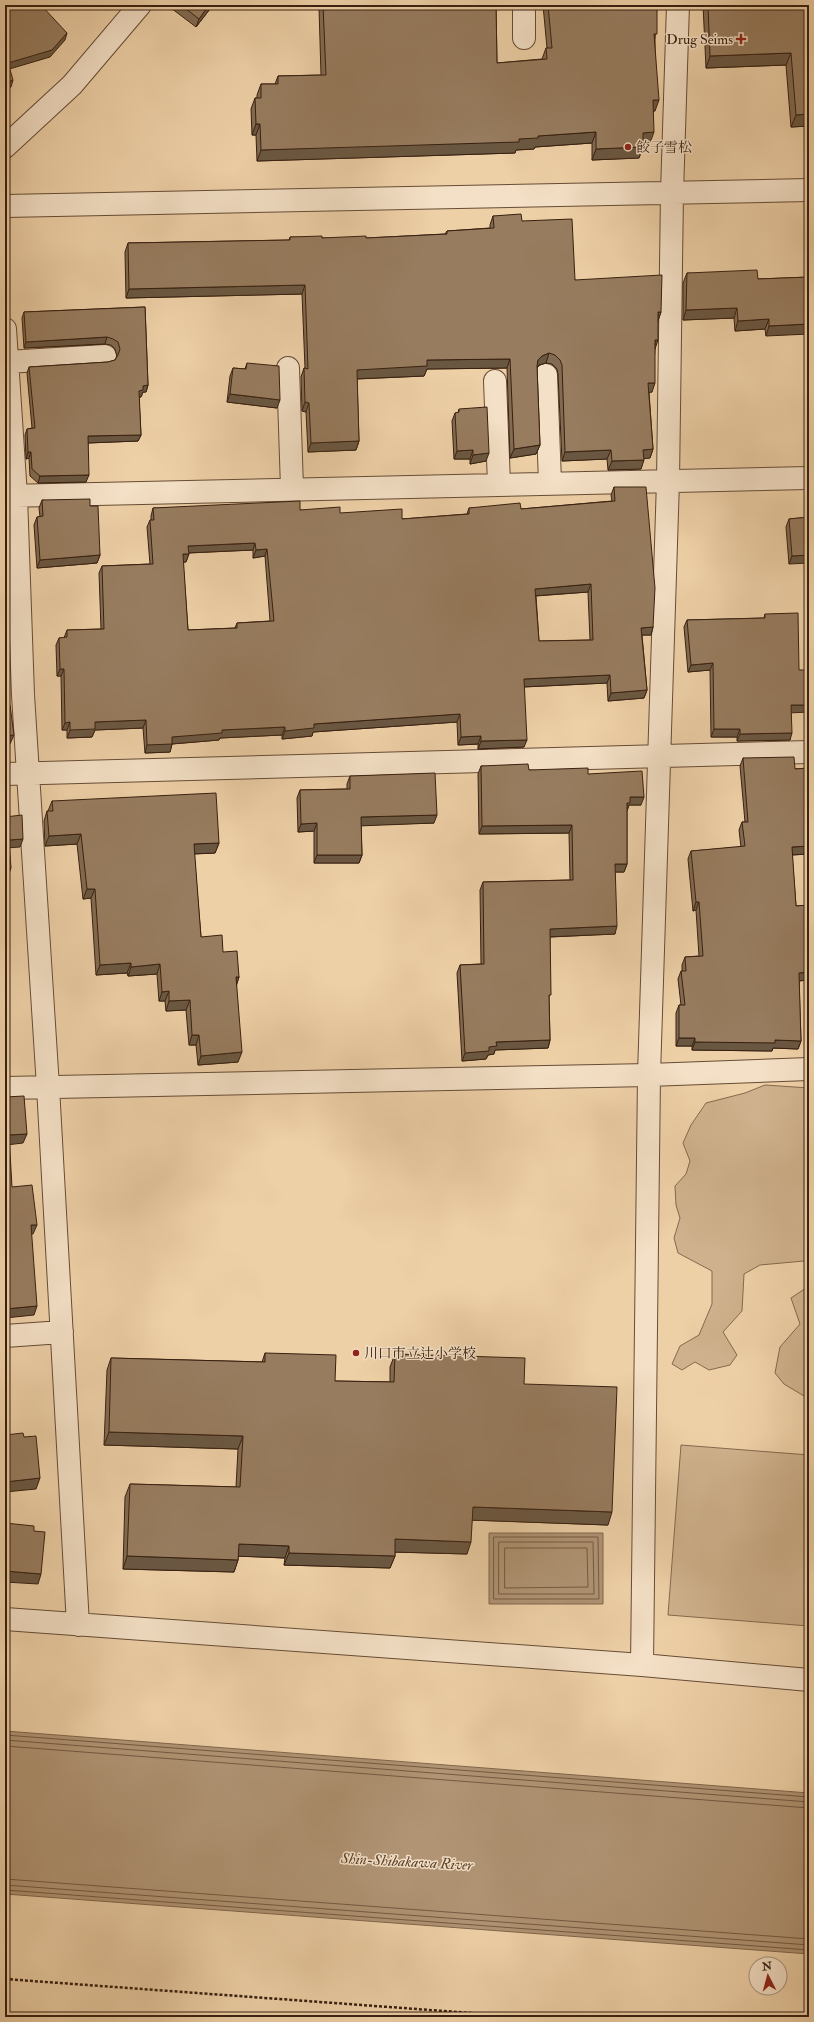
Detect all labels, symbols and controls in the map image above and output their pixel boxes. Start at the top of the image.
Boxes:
place label: Drug Seims [666,31,733,48]
marker: Drug Seims [736,34,746,44]
place label: 餃子雪松 [636,139,692,156]
marker: 餃子雪松 [623,142,633,152]
place label: 川口市立辻小学校 [364,1345,476,1362]
marker: 川口市立辻小学校 [351,1348,361,1358]
water label: Shin-Shibakawa River [340,1849,475,1875]
north arrow [748,1956,788,1996]
text: N [760,1959,774,1974]

